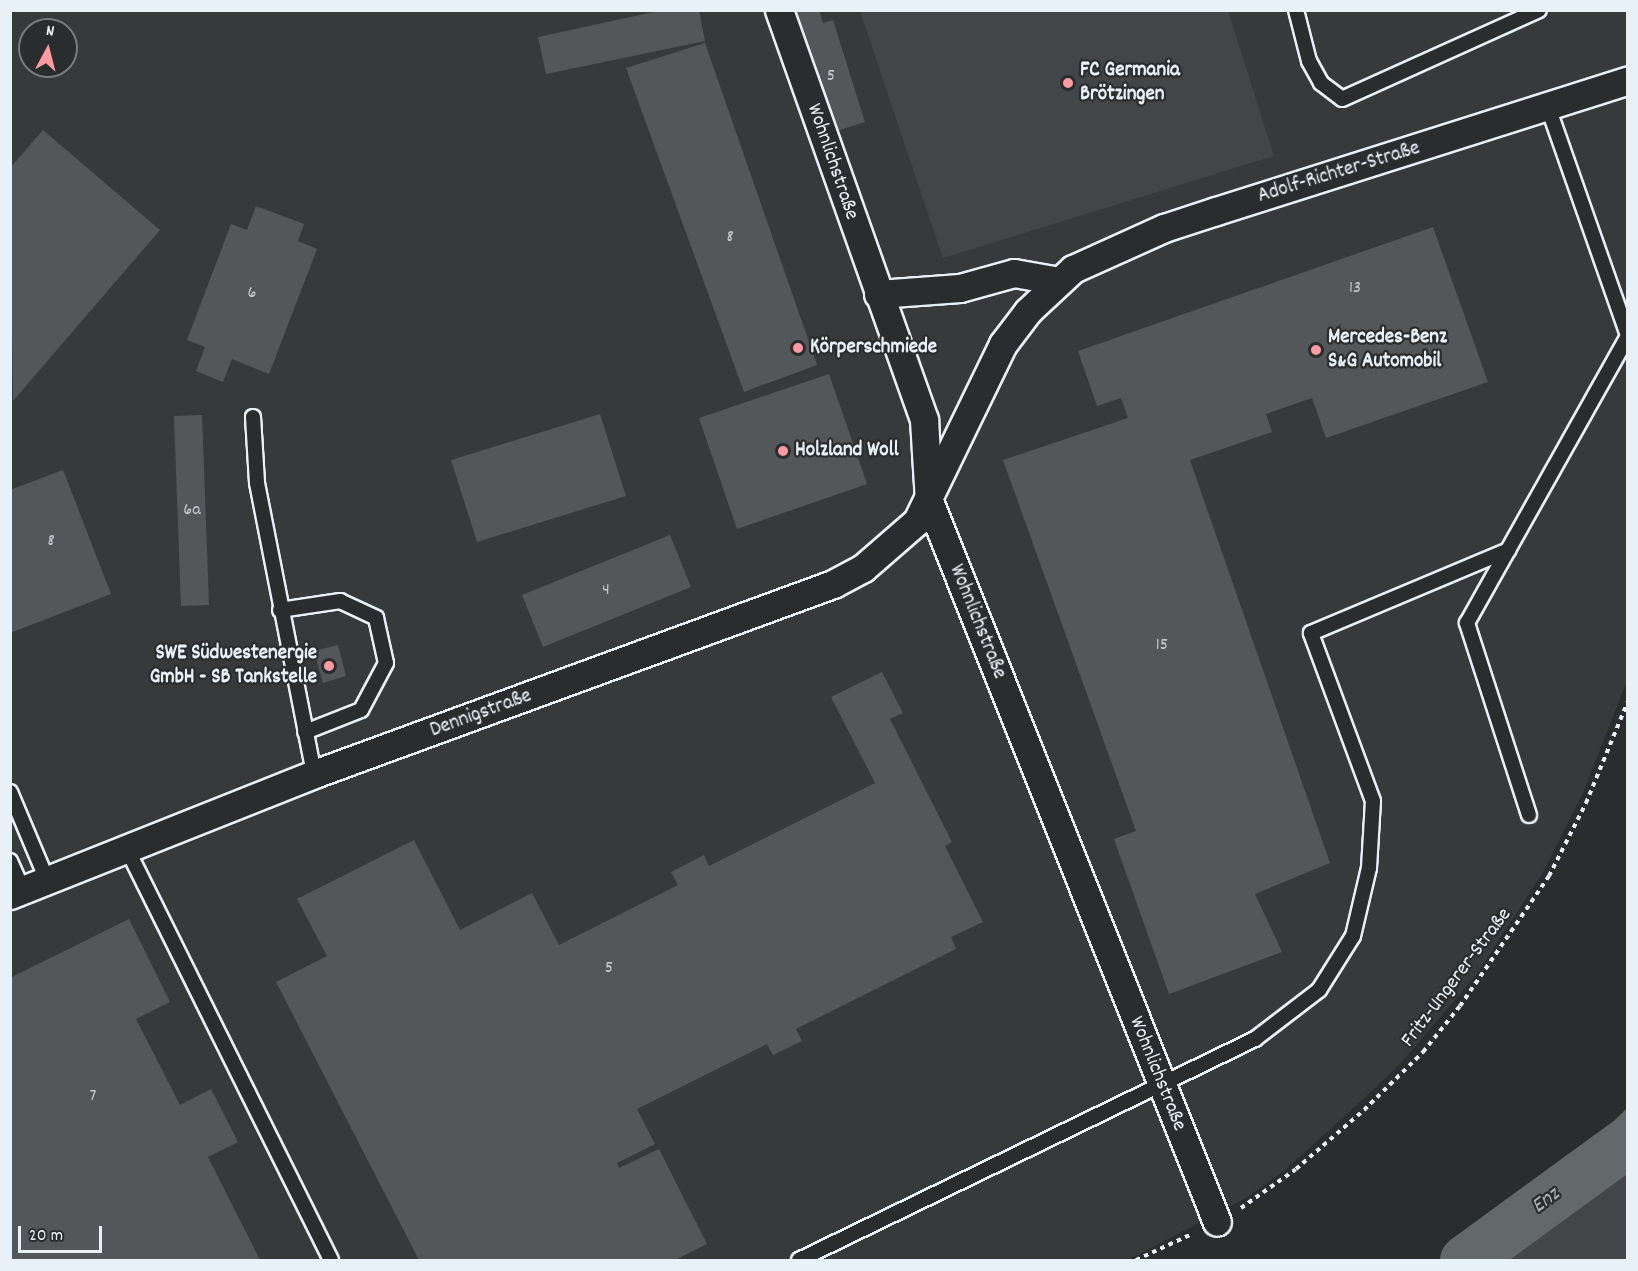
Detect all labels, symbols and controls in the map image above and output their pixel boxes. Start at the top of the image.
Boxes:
north arrow [18,18,78,78]
text: N [45,20,55,44]
place label: FC Germania Brötzingen [1080,58,1180,108]
house number: 5 [827,66,835,88]
marker: FC Germania Brötzingen [1061,76,1075,90]
street label: Wohnlichstraße [800,101,864,223]
street label: Adolf-Richter-Straße [1255,136,1423,210]
house number: 8 [726,227,734,249]
house number: 13 [1349,278,1361,300]
house number: 6 [248,283,256,305]
place label: Mercedes-Benz S&G Automobil [1328,325,1447,375]
place label: Körperschmiede [810,335,937,361]
marker: Körperschmiede [791,341,805,355]
marker: Mercedes-Benz S&G Automobil [1309,343,1323,357]
place label: Holzland Woll [795,438,899,464]
marker: Holzland Woll [776,444,790,458]
house number: 6a [183,500,201,522]
house number: 8 [47,531,55,553]
street label: Wohnlichstraße [943,561,1011,683]
house number: 4 [602,580,610,602]
house number: 15 [1156,635,1168,657]
place label: SWE Südwestenergie GmbH - SB Tankstelle [150,641,317,691]
marker: SWE Südwestenergie GmbH - SB Tankstelle [322,659,336,673]
street label: Dennigstraße [427,684,535,744]
street label: Fritz-Ungerer-Straße [1396,903,1518,1053]
house number: 5 [605,958,613,980]
street label: Wohnlichstraße [1123,1013,1191,1135]
house number: 7 [90,1086,96,1108]
water label: Enz [1527,1182,1565,1220]
scale bar [21,1214,105,1252]
text: 20 m [29,1224,63,1249]

